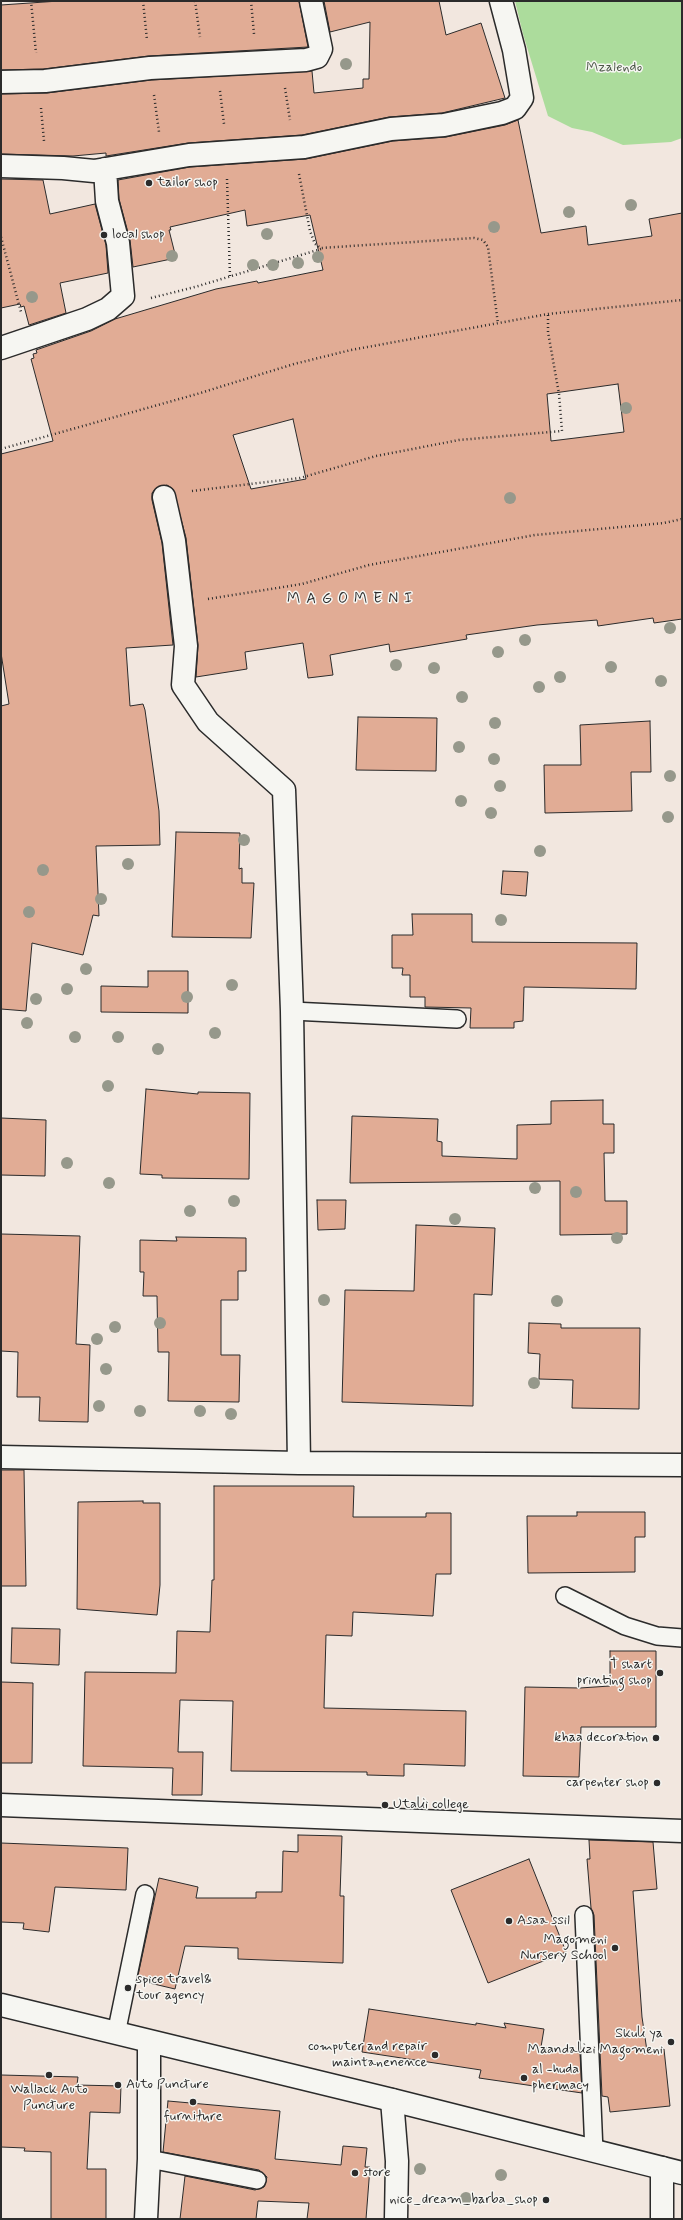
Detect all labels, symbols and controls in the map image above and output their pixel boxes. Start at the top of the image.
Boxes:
park label: Mzalendo [586,60,642,76]
place label: tailor shop [157,175,218,191]
marker: tailor shop [144,178,154,188]
place label: local shop [112,227,165,243]
marker: local shop [99,230,109,240]
district label: M A G O M E N I [287,591,413,609]
place label: T shart printing shop [577,1657,652,1690]
marker: T shart printing shop [655,1668,665,1678]
place label: khaa decoration [554,1730,648,1746]
marker: khaa decoration [651,1733,661,1743]
place label: carpenter shop [566,1775,649,1791]
marker: carpenter shop [652,1778,662,1788]
place label: Utalii college [393,1797,469,1813]
marker: Utalii college [380,1800,390,1810]
place label: Asaa ssil [517,1913,570,1929]
marker: Asaa ssil [504,1916,514,1926]
place label: Magomeni Nursery School [520,1932,607,1964]
marker: Magomeni Nursery School [610,1943,620,1953]
place label: spice travel& tour agency [136,1972,212,2004]
marker: spice travel& tour agency [123,1983,133,1993]
place label: Skuli ya Maandalizi Magomeni [528,2026,663,2058]
marker: Skuli ya Maandalizi Magomeni [666,2037,676,2047]
place label: computer and repair maintanenence [308,2039,427,2072]
marker: computer and repair maintanenence [430,2050,440,2060]
place label: al -huda phermacy [532,2062,589,2094]
marker: Wallack Auto Puncture [44,2070,54,2080]
marker: al -huda phermacy [519,2073,529,2083]
place label: Auto Puncture [126,2077,209,2093]
marker: Auto Puncture [113,2080,123,2090]
place label: Wallack Auto Puncture [10,2082,88,2114]
marker: furniture [188,2097,198,2107]
place label: furniture [164,2109,222,2125]
place label: store [363,2165,390,2181]
marker: store [350,2168,360,2178]
place label: nice_dream_barba_shop [389,2192,538,2208]
marker: nice_dream_barba_shop [541,2195,551,2205]

